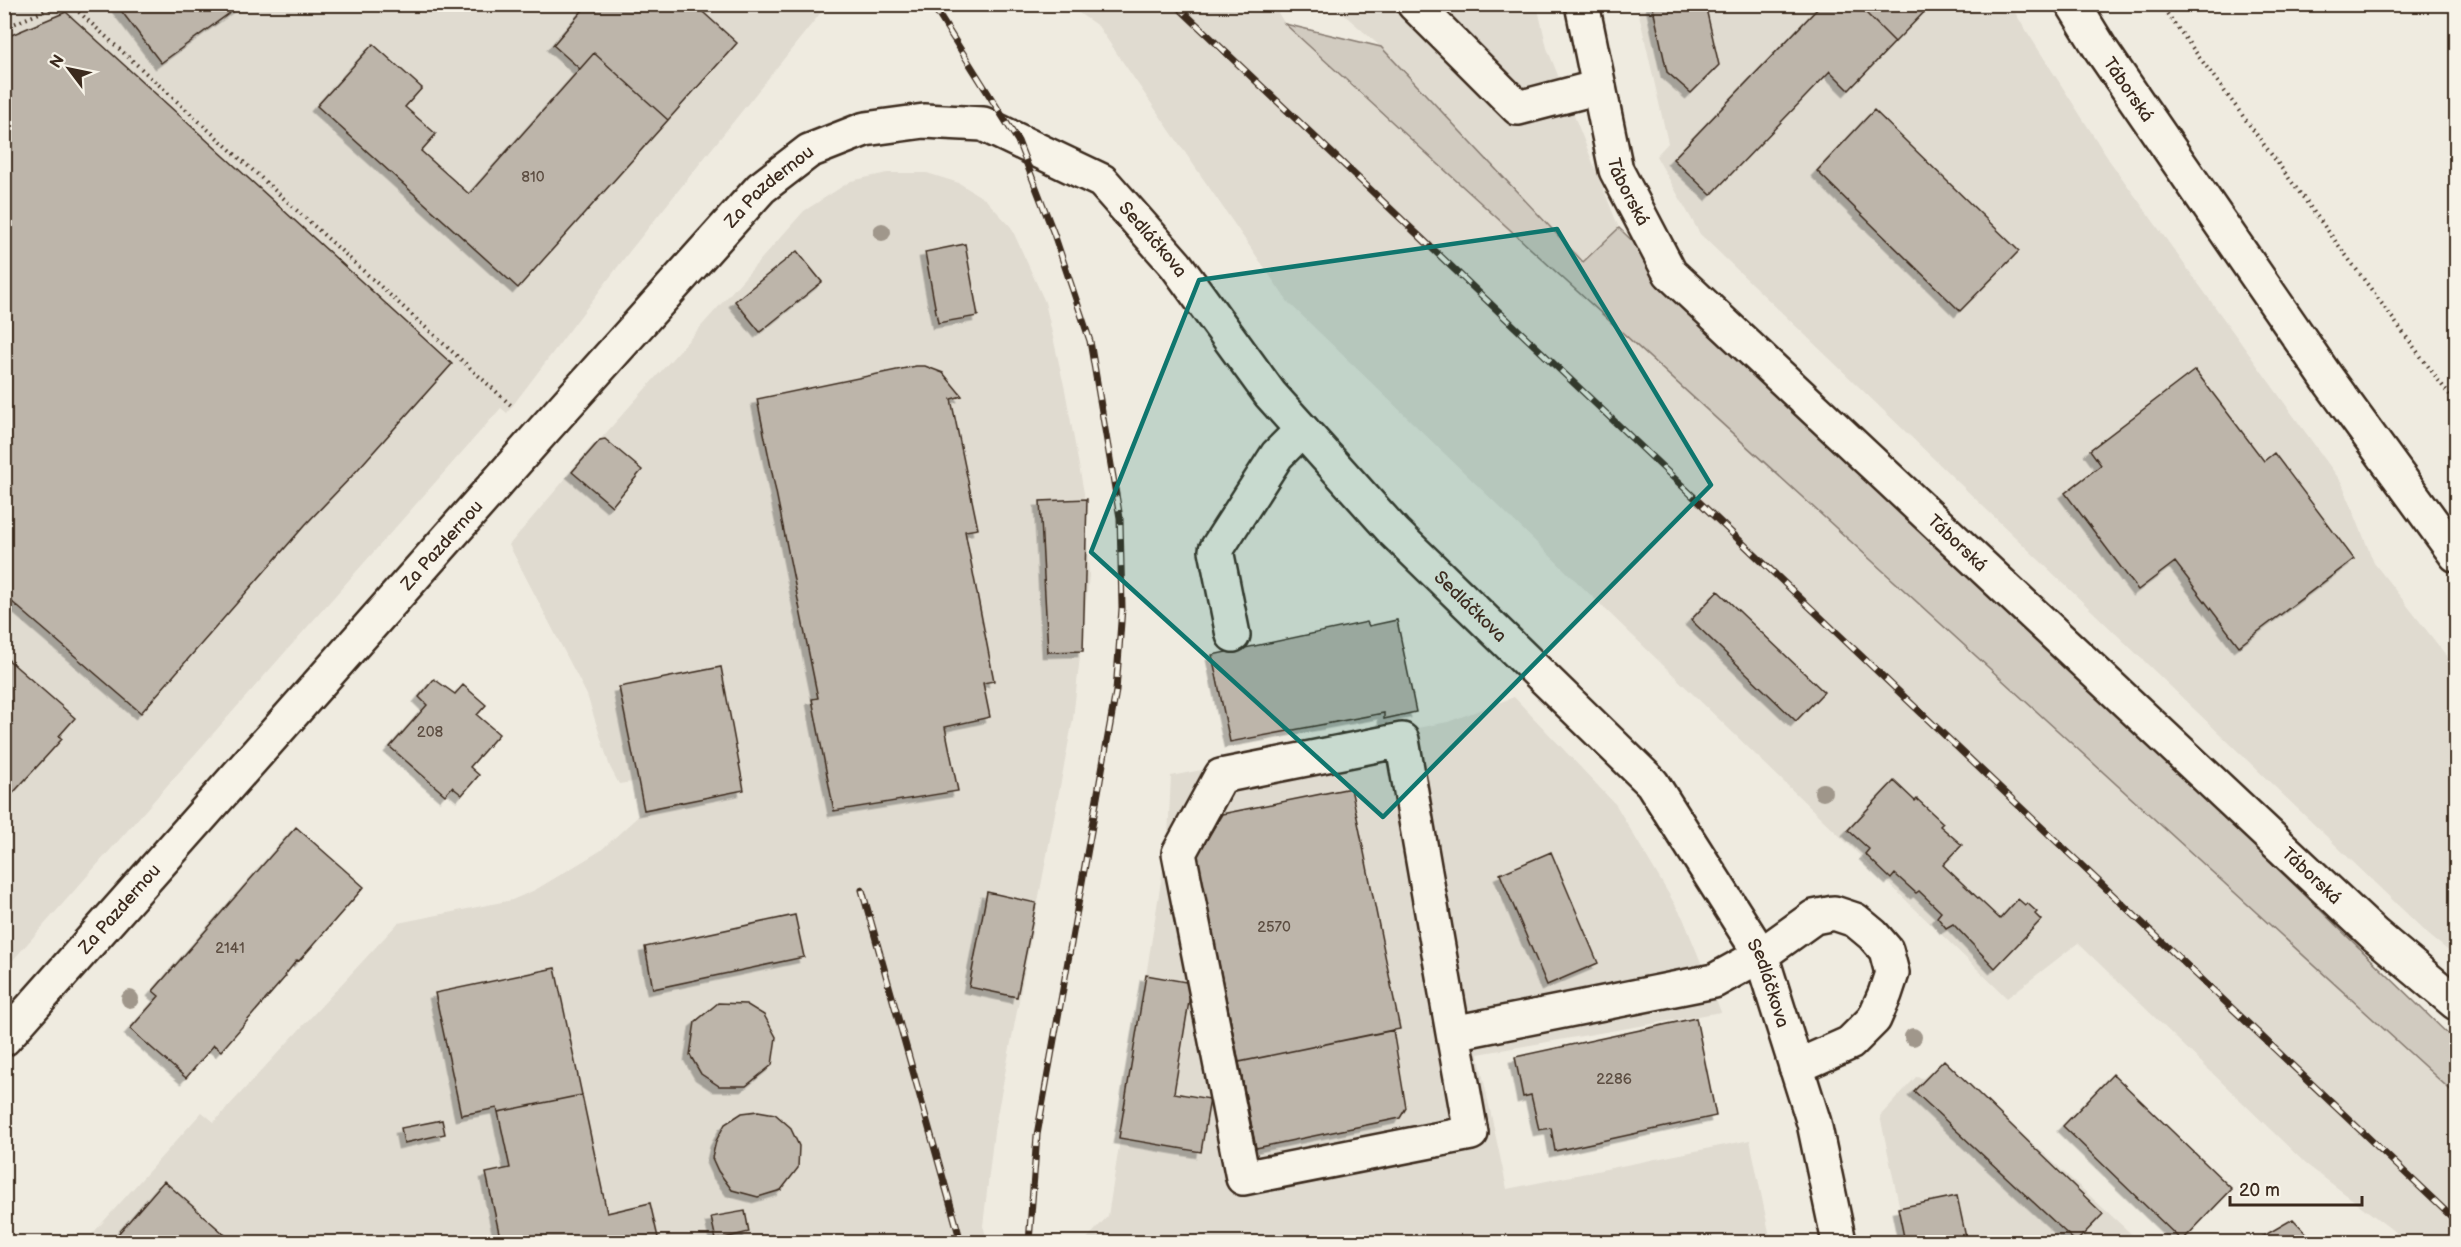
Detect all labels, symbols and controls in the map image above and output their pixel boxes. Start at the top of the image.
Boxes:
north arrow [39,39,99,99]
text: N [46,52,69,72]
street label: Táborská [2099,53,2158,126]
street label: Za Pazdernou [720,141,818,233]
street label: Táborská [1603,156,1653,229]
house number: 810 [521,168,545,187]
street label: Sedláčkova [1114,198,1191,281]
street label: Za Pazdernou [396,496,487,595]
street label: Táborská [1923,510,1991,576]
street label: Sedláčkova [1429,567,1511,647]
house number: 208 [417,723,443,742]
street label: Táborská [2277,843,2345,909]
street label: Za Pazdernou [74,860,165,959]
house number: 2570 [1257,918,1291,937]
street label: Sedláčkova [1742,935,1793,1030]
house number: 2141 [215,939,245,958]
house number: 2286 [1596,1070,1632,1089]
scale bar [2230,1169,2362,1207]
text: 20 m [2239,1180,2280,1201]

